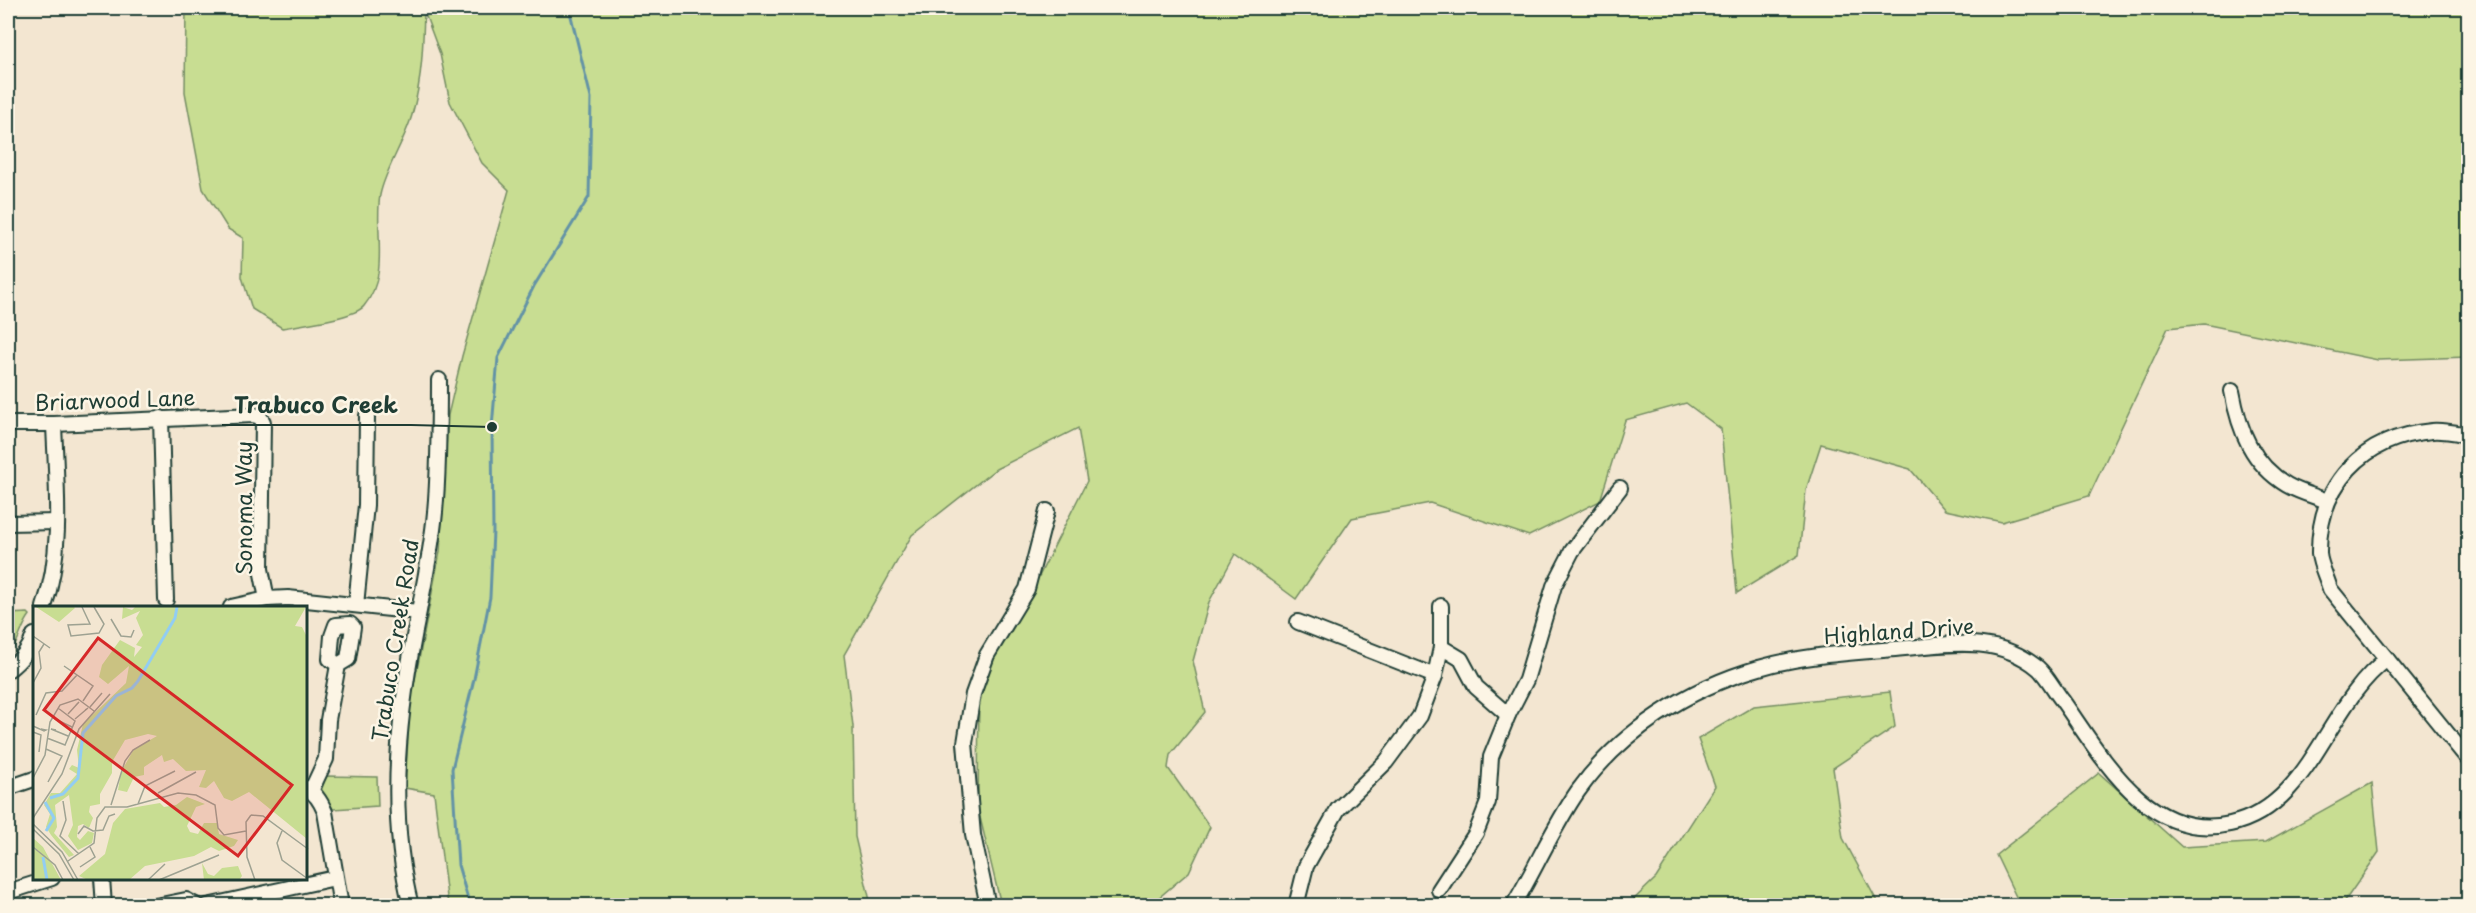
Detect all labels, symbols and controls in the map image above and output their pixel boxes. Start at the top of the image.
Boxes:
street label: Briarwood Lane [34,380,196,418]
callout: Trabuco Creek [222,385,411,425]
text: Trabuco Creek [234,387,398,420]
street label: Sonoma Way [227,441,259,575]
street label: Trabuco Creek Road [362,536,426,744]
inset map [33,606,308,880]
street label: Highland Drive [1823,609,1975,651]

